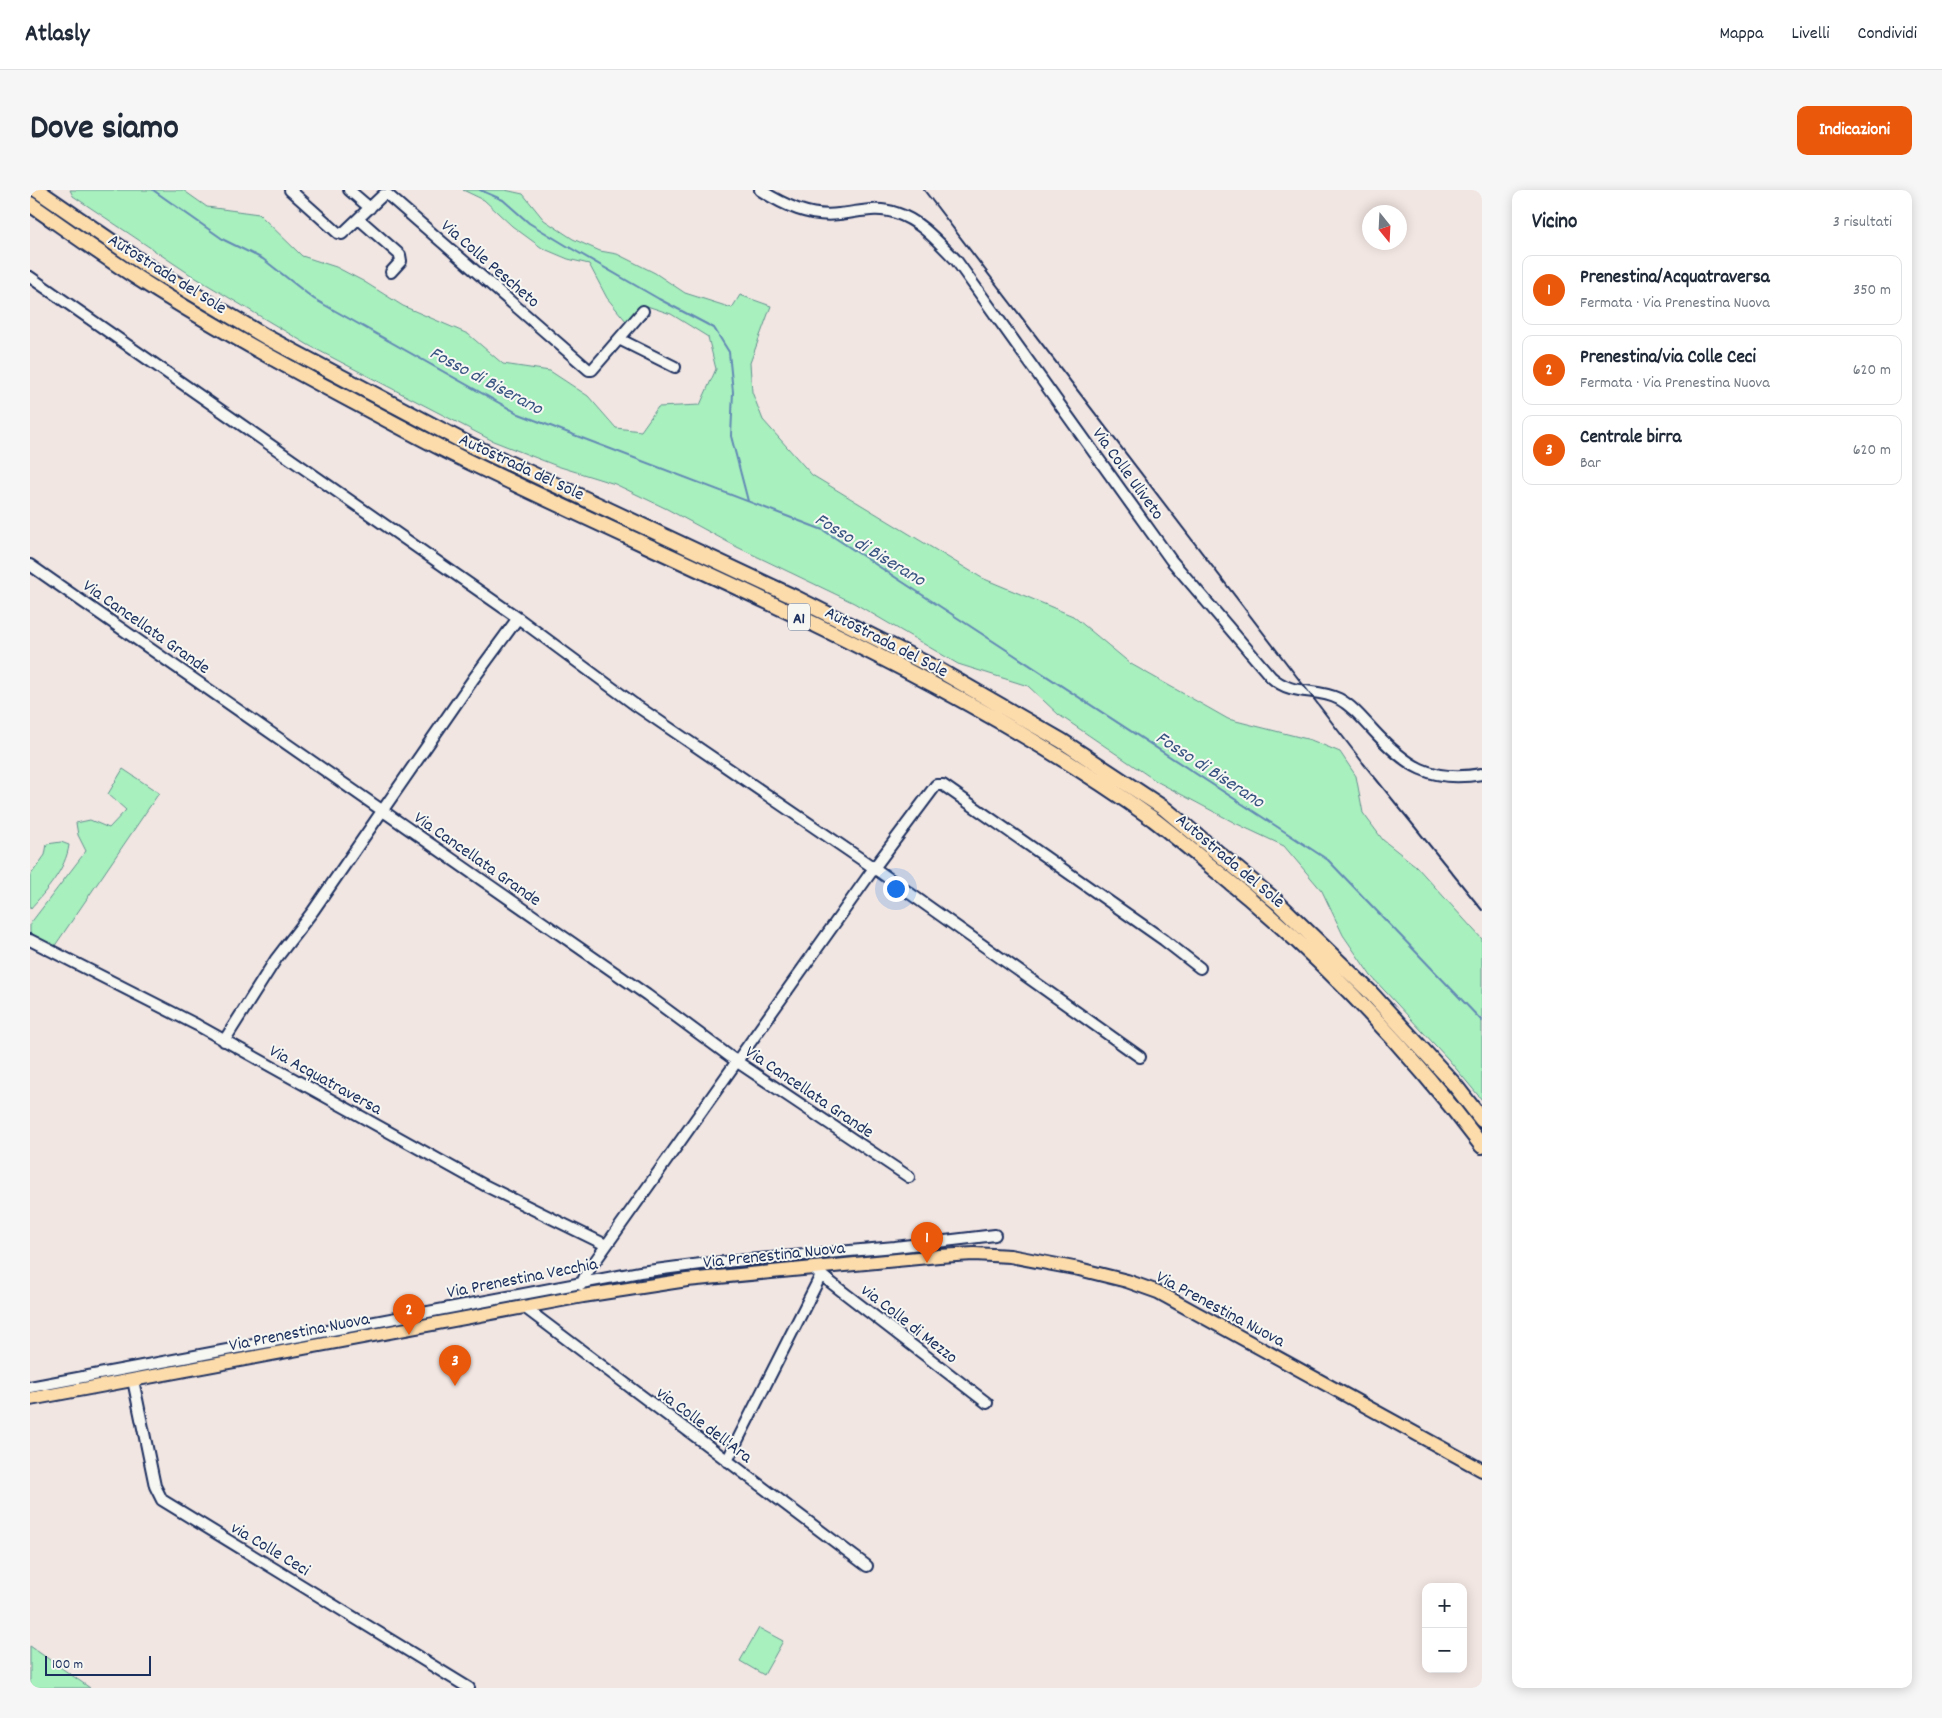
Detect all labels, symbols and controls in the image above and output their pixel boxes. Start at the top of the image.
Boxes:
text: Atlasly [25,18,89,52]
text: Mappa [1720,22,1764,47]
text: Livelli [1792,22,1830,47]
text: Condividi [1858,22,1917,47]
text: Dove siamo [30,105,179,155]
button: Indicazioni [1797,106,1912,155]
north arrow [1362,205,1407,250]
text: Vicino [1532,208,1577,238]
text: 3 risultati [1833,211,1892,234]
street label: Via Colle Pescheto [434,215,544,315]
street label: Autostrada del Sole [103,229,231,322]
text: Prenestina/Acquatraversa [1580,265,1770,292]
text: 1 [1547,279,1551,302]
text: 350 m [1853,279,1891,302]
text: Fermata · Via Prenestina Nuova [1580,292,1770,315]
water label: Fosso di Biserano [424,341,548,424]
text: Prenestina/via Colle Ceci [1580,345,1756,372]
text: 2 [1546,359,1553,382]
text: 620 m [1853,359,1891,382]
text: Fermata · Via Prenestina Nuova [1580,372,1770,395]
street label: Via Colle Uliveto [1085,423,1169,526]
text: Centrale birra [1580,425,1681,452]
street label: Autostrada del Sole [454,428,588,508]
text: 3 [1545,439,1553,462]
text: 620 m [1853,439,1891,462]
text: Bar [1580,452,1601,475]
water label: Fosso di Biserano [809,507,931,595]
street label: Via Cancellata Grande [77,575,214,681]
street label: Autostrada del Sole [820,601,952,685]
road number: A1 [788,604,810,631]
water label: Fosso di Biserano [1150,726,1270,817]
street label: Via Cancellata Grande [408,807,545,913]
street label: Autostrada del Sole [1169,809,1289,915]
your location [883,876,909,902]
street label: Via Acquatraversa [264,1040,386,1123]
street label: Via Cancellata Grande [739,1041,878,1146]
pin: 1 [911,1222,943,1263]
street label: Via Prenestina Nuova [702,1237,847,1276]
street label: Via Prenestina Vecchia [445,1252,600,1306]
street label: Via Prenestina Nuova [1151,1266,1289,1355]
street label: via Colle di Mezzo [855,1279,962,1371]
pin: 2 [393,1294,425,1335]
street label: Via Prenestina Nuova [227,1307,372,1359]
pin: 3 [439,1345,471,1386]
street label: via Colle dell'Ara [650,1382,757,1471]
street label: via Colle Ceci [225,1517,314,1584]
map controls [1422,1583,1467,1673]
button: + [1422,1583,1467,1628]
button: − [1422,1628,1467,1673]
scale bar [45,1653,151,1676]
text: 100 m [52,1655,83,1675]

